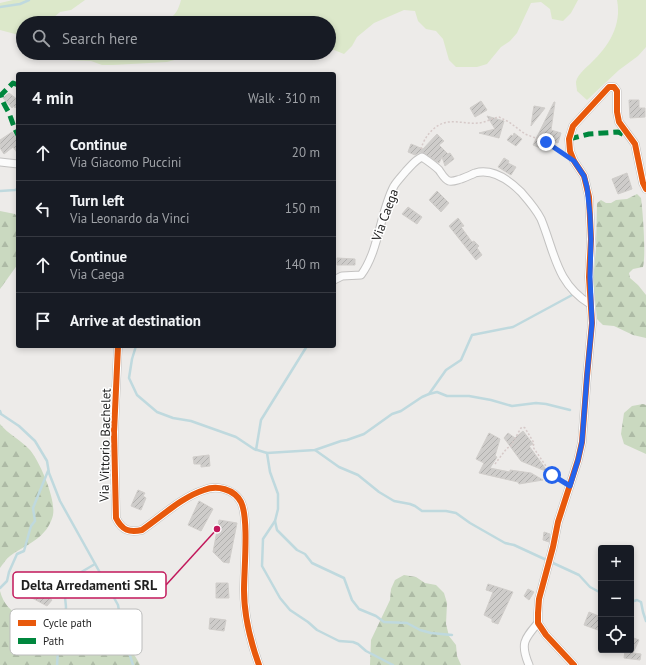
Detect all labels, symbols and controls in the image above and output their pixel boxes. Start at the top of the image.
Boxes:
search box [16,16,336,60]
icon: search [30,27,52,49]
text: Search here [62,29,138,48]
text: 4 min [32,87,73,109]
text: Walk · 310 m [248,90,320,107]
route end [537,133,555,151]
text: Continue [70,135,127,154]
icon: ahead [32,142,54,164]
text: 20 m [292,144,320,161]
text: Via Giacomo Puccini [70,154,182,171]
street label: Via Caega [367,187,402,244]
text: Turn left [70,191,124,210]
icon: left [32,198,54,220]
text: 150 m [285,200,320,217]
text: Via Leonardo da Vinci [70,210,189,227]
text: Continue [70,247,127,266]
icon: ahead [32,254,54,276]
text: 140 m [285,256,320,273]
text: Via Caega [70,266,124,283]
icon: arrive [32,310,54,332]
text: Arrive at destination [70,311,201,330]
street label: Via Vittorio Bachelet [95,387,115,503]
route start [543,466,561,484]
map controls [598,545,634,653]
button: + [598,545,634,581]
callout: Delta Arredamenti SRL [13,572,166,598]
text: Delta Arredamenti SRL [21,576,158,594]
button: − [598,581,634,617]
legend [10,609,142,655]
text: Cycle path [43,616,92,630]
button: locate [598,617,634,653]
text: Path [43,634,64,648]

